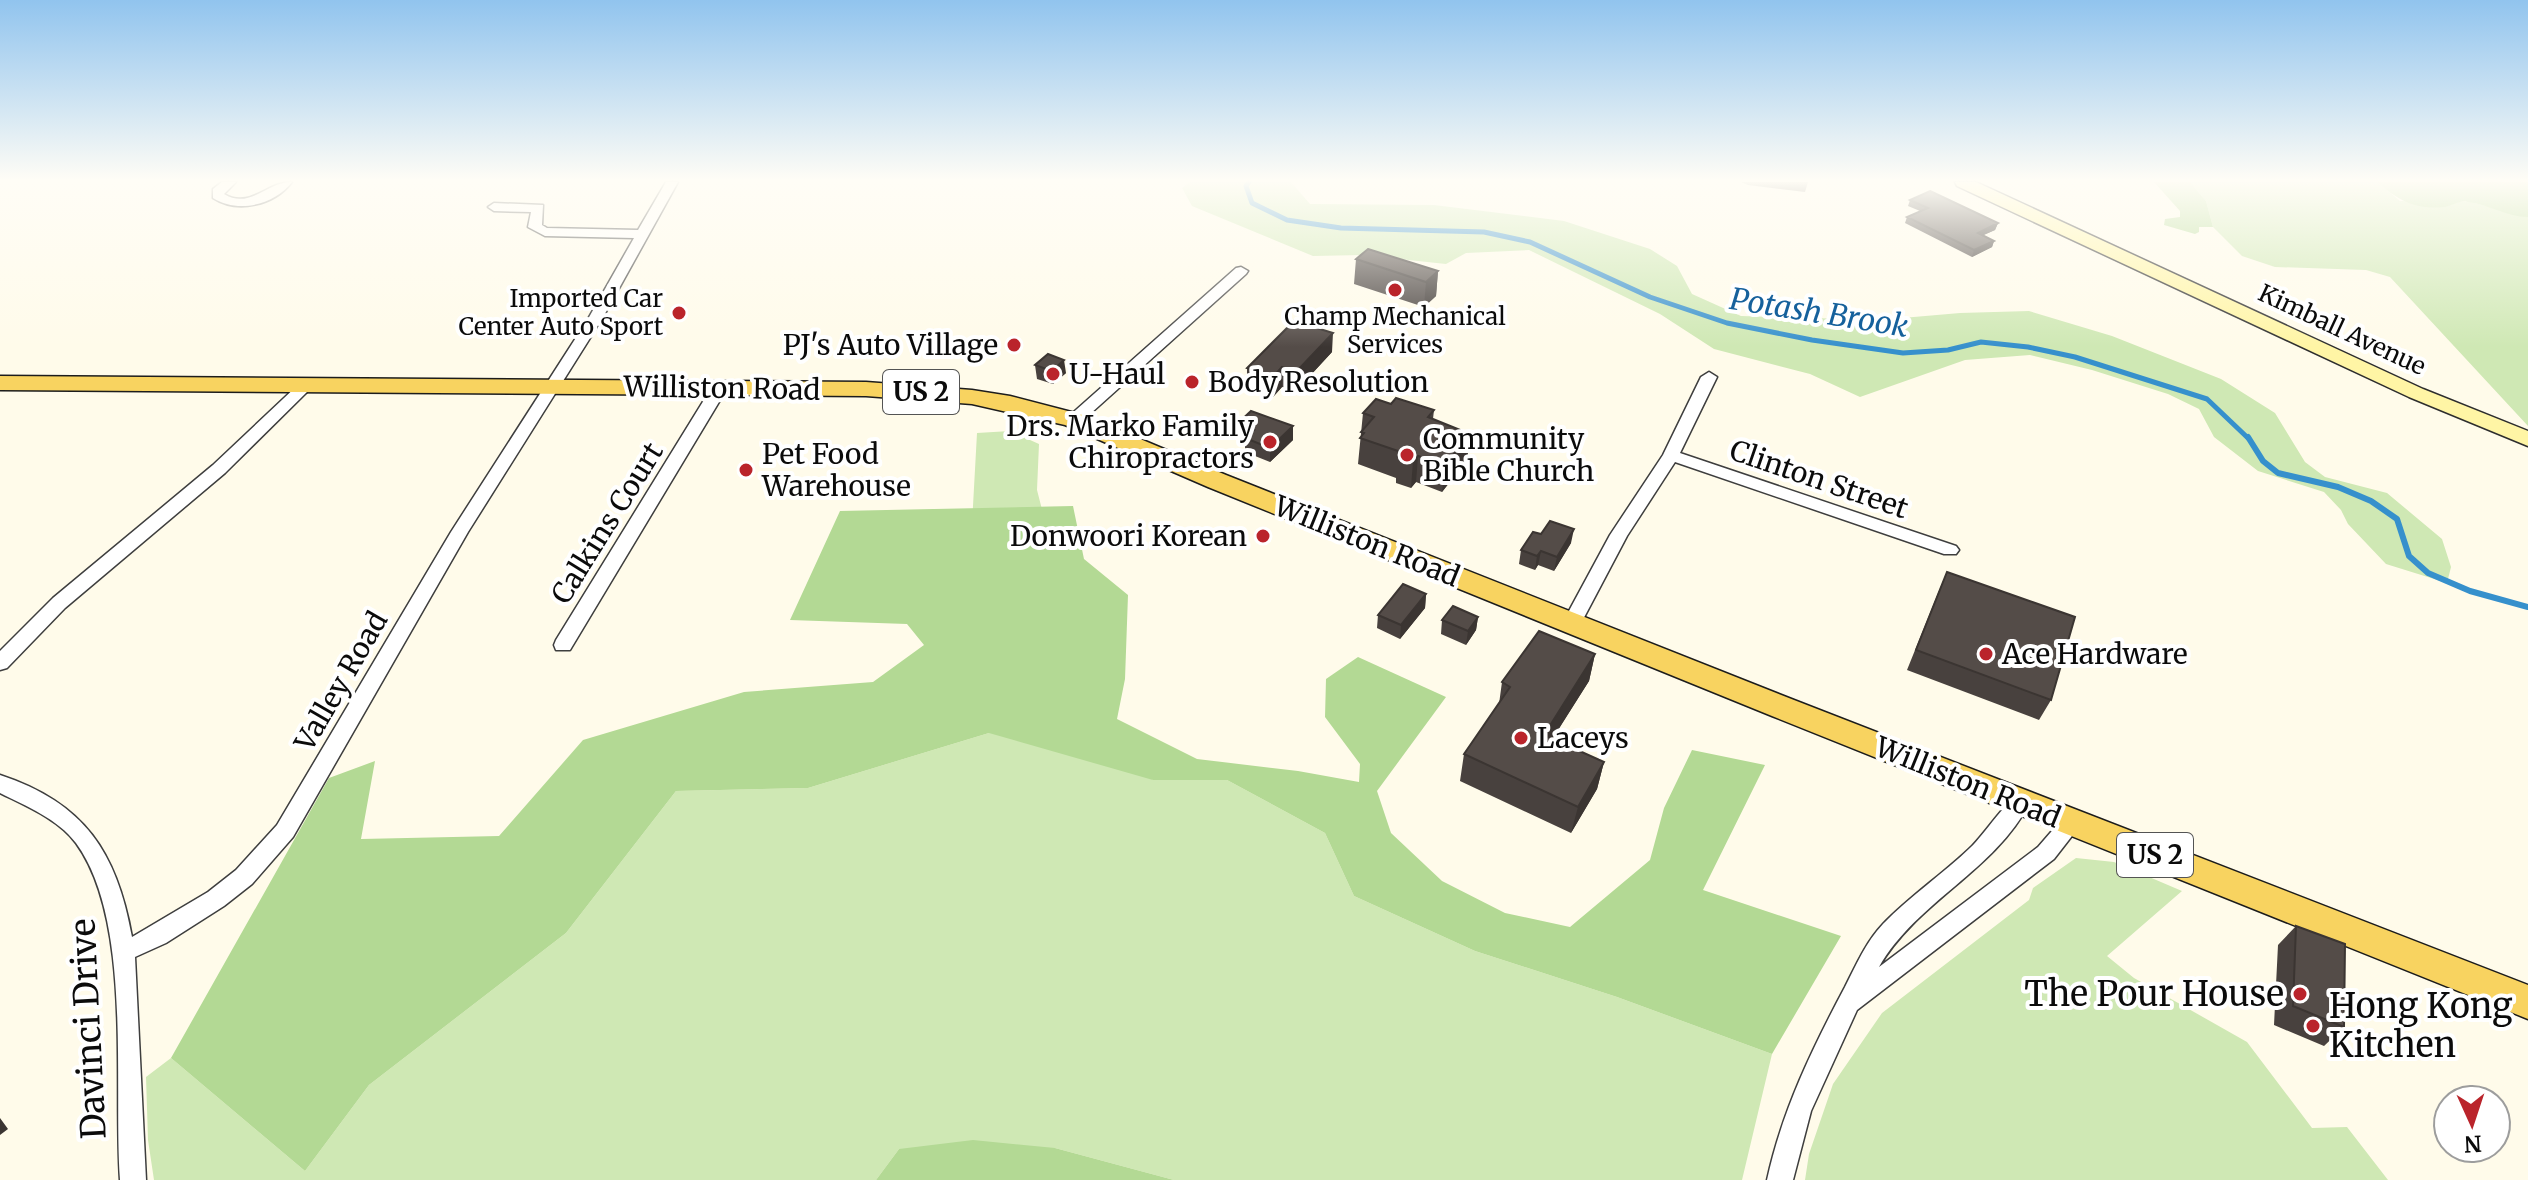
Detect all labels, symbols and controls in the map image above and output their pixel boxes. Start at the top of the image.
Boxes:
street label: Kimball Avenue [2254,277,2431,382]
water label: Potash Brook [1727,279,1912,345]
marker: Champ Mechanical Services [1386,281,1404,299]
place label: Imported Car Center Auto Sport [459,283,664,342]
place label: Champ Mechanical Services [1284,301,1506,360]
marker: Imported Car Center Auto Sport [670,304,688,322]
place label: PJ's Auto Village [783,327,998,363]
marker: PJ's Auto Village [1005,336,1023,354]
place label: U-Haul [1069,356,1165,392]
place label: Body Resolution [1208,364,1429,400]
marker: U-Haul [1044,365,1062,383]
street label: Williston Road [622,368,821,408]
road number: US 2 [883,370,959,414]
marker: Body Resolution [1183,373,1201,391]
place label: Drs. Marko Family Chiropractors [1006,408,1255,476]
place label: Community Bible Church [1423,421,1594,489]
street label: Clinton Street [1725,432,1913,526]
marker: Drs. Marko Family Chiropractors [1261,433,1279,451]
street label: Calkins Court [543,436,671,610]
place label: Pet Food Warehouse [761,436,911,504]
marker: Community Bible Church [1398,446,1416,464]
marker: Pet Food Warehouse [737,461,755,479]
street label: Williston Road [1268,487,1465,595]
place label: Donwoori Korean [1010,518,1247,554]
marker: Donwoori Korean [1254,527,1272,545]
street label: Valley Road [286,605,395,758]
place label: Ace Hardware [2001,636,2188,672]
marker: Ace Hardware [1977,645,1995,663]
place label: Laceys [1537,720,1629,756]
street label: Williston Road [1869,728,2066,836]
marker: Laceys [1512,729,1530,747]
road number: US 2 [2117,833,2193,877]
street label: Davinci Drive [61,918,115,1140]
place label: The Pour House [2024,973,2284,1015]
marker: The Pour House [2291,985,2309,1003]
place label: Hong Kong Kitchen [2329,985,2513,1066]
marker: Hong Kong Kitchen [2304,1017,2322,1035]
north arrow [2432,1084,2512,1164]
text: N [2463,1130,2482,1158]

